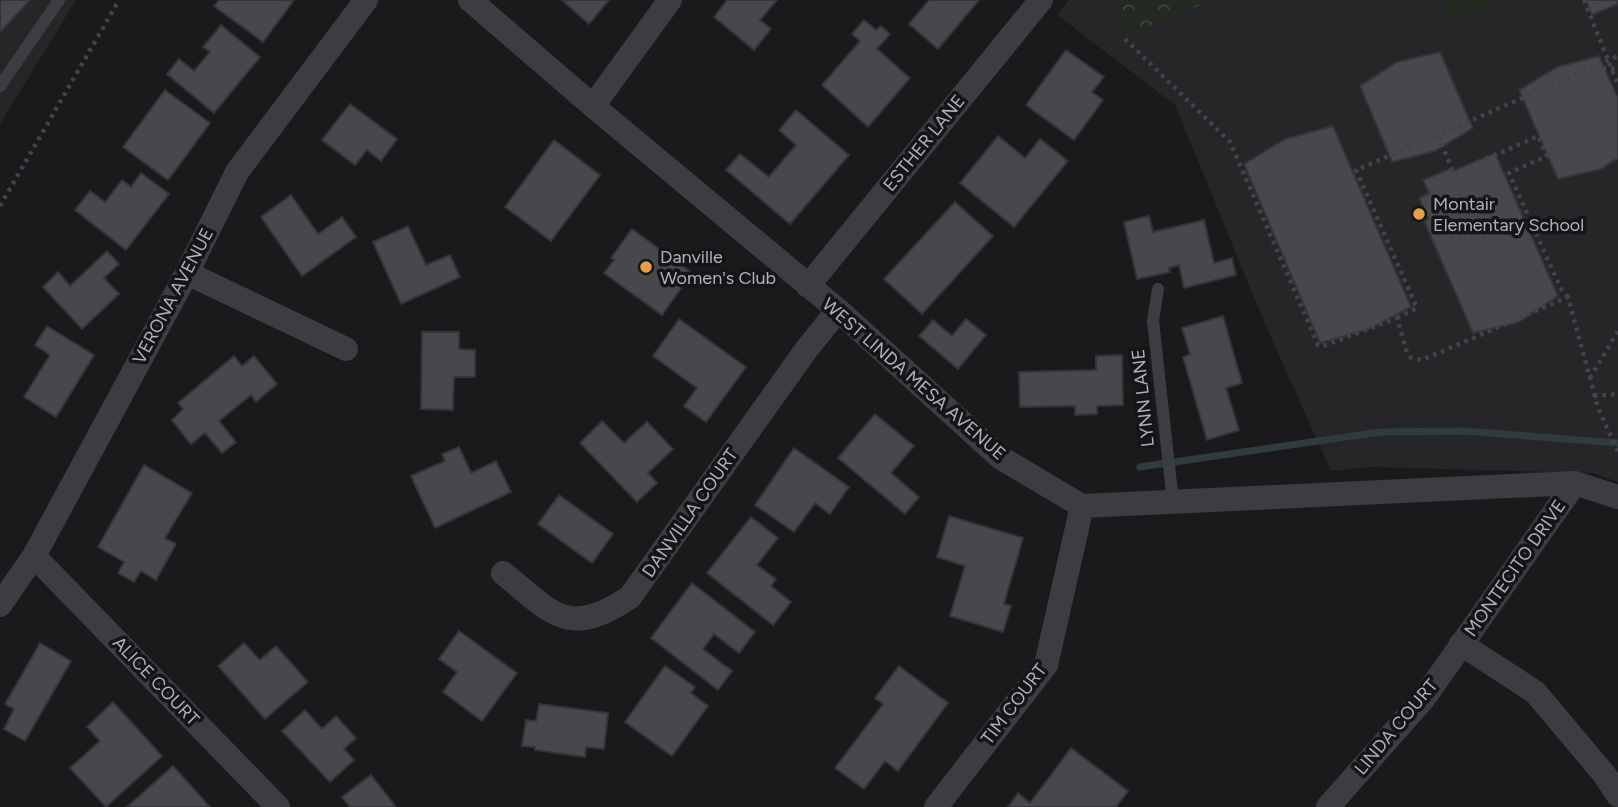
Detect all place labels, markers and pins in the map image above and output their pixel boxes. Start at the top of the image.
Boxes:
place label: Montair Elementary School [1433,193,1584,236]
marker: Montair Elementary School [1411,206,1427,222]
place label: Danville Women's Club [660,246,776,289]
marker: Danville Women's Club [638,259,654,275]

